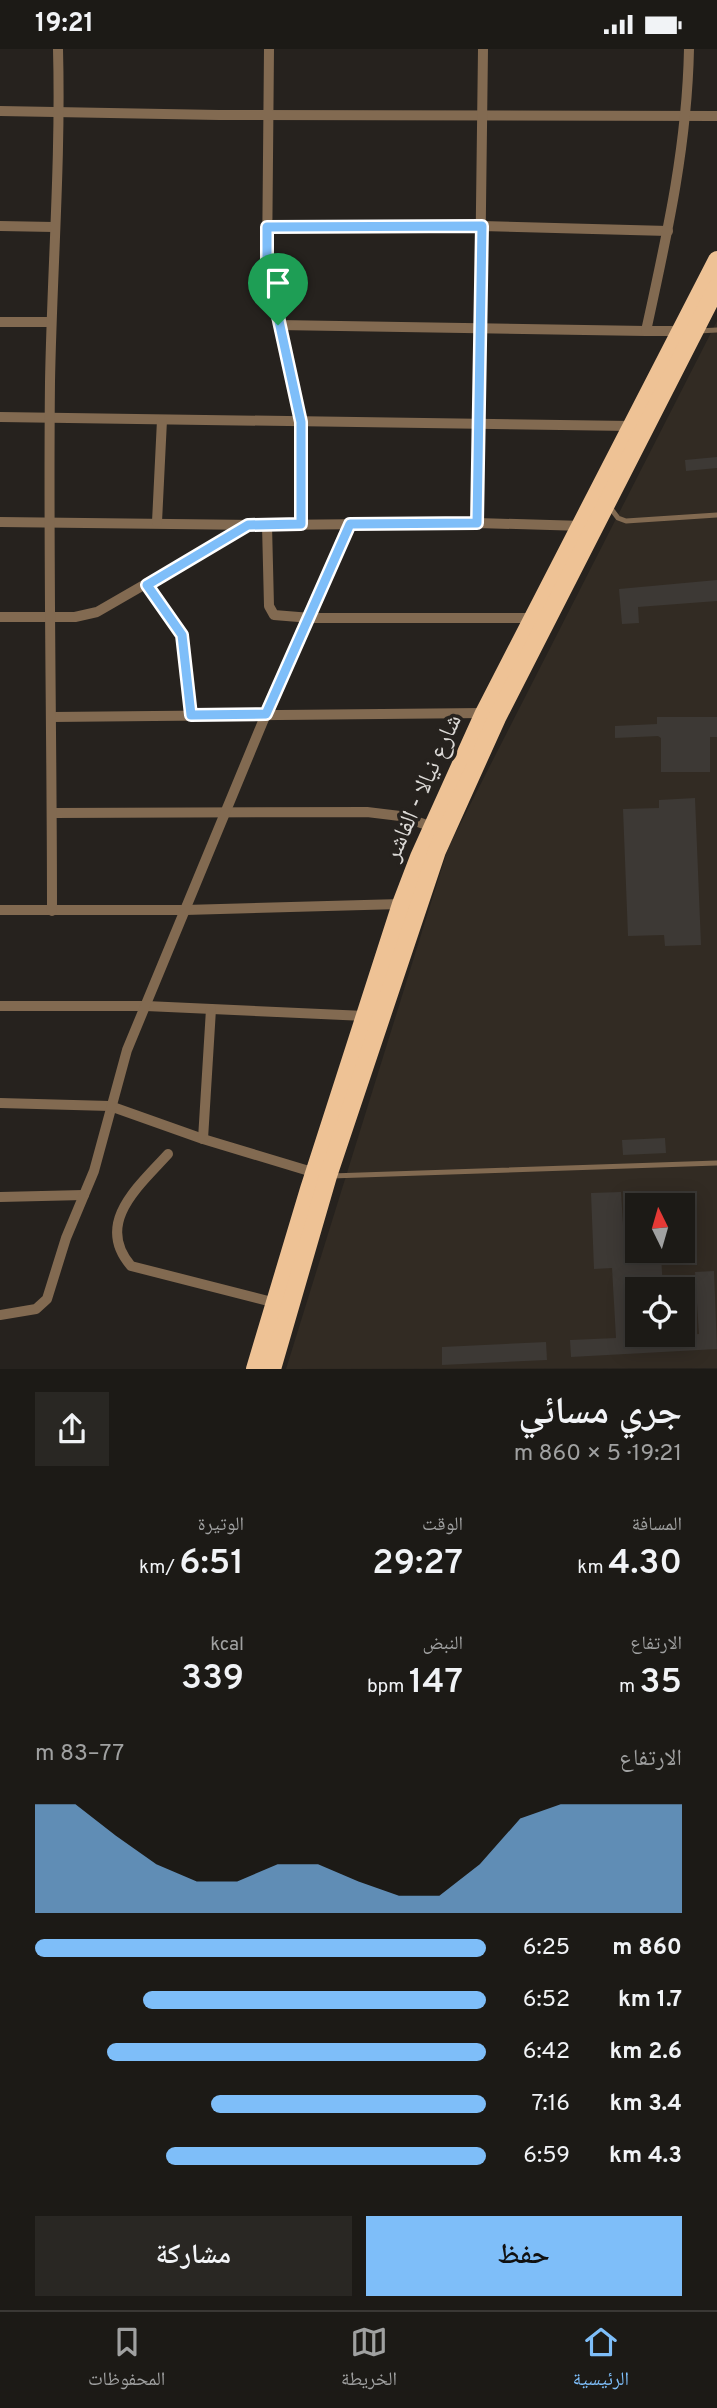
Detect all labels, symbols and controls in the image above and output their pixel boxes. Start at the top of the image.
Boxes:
text: 19:21 [35,8,94,41]
pin [248,253,308,325]
icon: arrive [259,264,297,302]
street label: شارع نيالا - الفاشر [378,710,470,867]
north arrow [625,1193,695,1263]
map controls [625,1193,695,1347]
button: locate [625,1277,695,1347]
text: جري مسائي [518,1389,682,1438]
button: share [35,1392,109,1466]
text: 19:21 · 5 × 860 m [514,1440,682,1469]
text: الوتيرة [198,1513,244,1537]
text: الوقت [422,1513,463,1537]
text: المسافة [632,1513,682,1537]
text: 6:51 [179,1542,244,1586]
text: 29:27 [372,1542,463,1586]
text: 4.30 [608,1542,682,1586]
text: /km [139,1556,179,1580]
text: km [577,1556,608,1580]
text: النبض [422,1632,463,1656]
text: الارتفاع [630,1632,682,1656]
text: kcal [210,1633,244,1657]
text: 339 [181,1657,244,1701]
text: 147 [409,1661,463,1705]
text: 35 [639,1661,682,1705]
text: bpm [367,1675,409,1699]
text: m [619,1675,639,1699]
text: 77–83 m [35,1740,124,1769]
text: الارتفاع [619,1745,682,1774]
text: 6:25 [523,1934,570,1963]
text: 860 m [612,1934,682,1963]
text: 6:52 [523,1986,570,2015]
text: 1.7 km [618,1986,682,2015]
text: 6:42 [523,2038,570,2067]
text: 2.6 km [609,2038,682,2067]
text: 7:16 [531,2090,570,2119]
text: 3.4 km [610,2090,682,2119]
text: 6:59 [523,2142,570,2171]
text: 4.3 km [609,2142,682,2171]
button: مشاركة [35,2216,352,2296]
button: حفظ [366,2216,682,2296]
tab: المحفوظات [88,2323,165,2397]
tab: الخريطة [341,2323,397,2397]
tab: الرئيسية [573,2323,629,2397]

